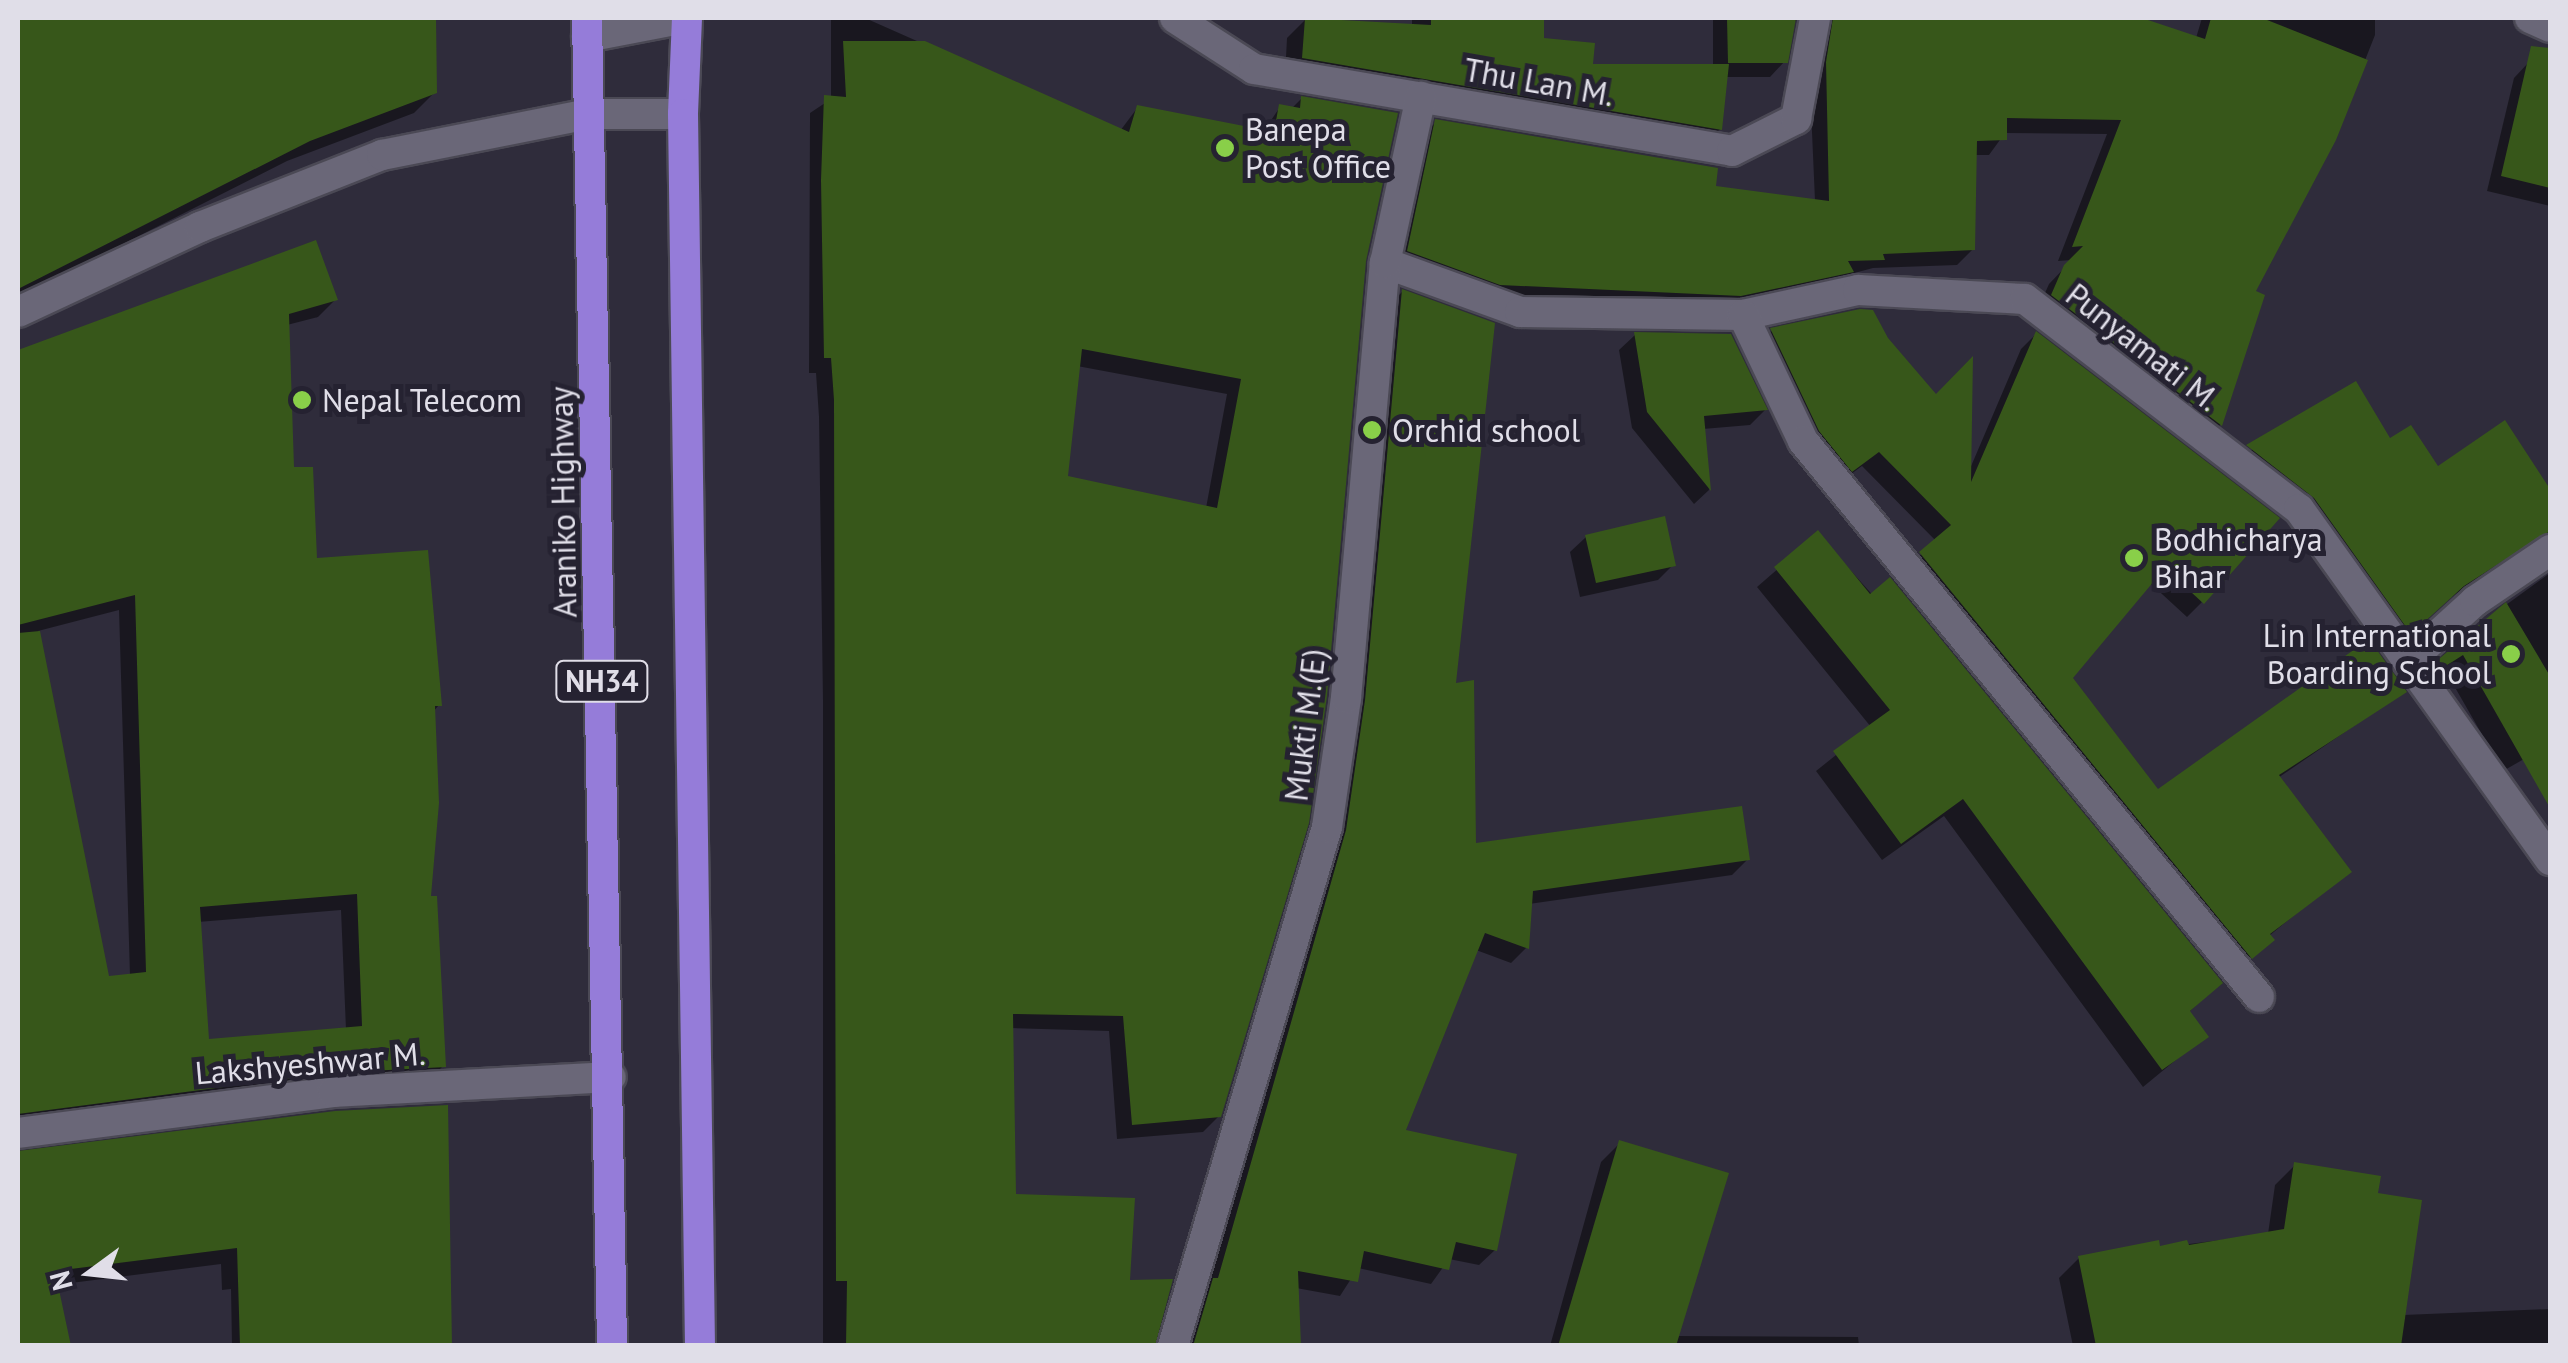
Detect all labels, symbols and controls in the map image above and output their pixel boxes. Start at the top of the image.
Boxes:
street label: Thu Lan M. [1461,50,1617,114]
place label: Banepa Post Office [1245,111,1391,186]
marker: Banepa Post Office [1214,137,1236,159]
street label: Punyamati M. [2059,275,2227,419]
place label: Nepal Telecom [322,381,523,419]
street label: Araniko Highway [542,386,584,618]
marker: Nepal Telecom [291,389,313,411]
place label: Orchid school [1392,411,1580,449]
marker: Orchid school [1361,419,1383,441]
place label: Bodhicharya Bihar [2154,521,2323,596]
marker: Bodhicharya Bihar [2123,547,2145,569]
place label: Lin International Boarding School [2263,617,2491,692]
marker: Lin International Boarding School [2500,643,2522,665]
street label: Mukti M.(E) [1277,647,1333,803]
road number: NH34 [554,656,650,706]
street label: Lakshyeshwar M. [193,1034,427,1092]
north arrow [40,1223,140,1323]
text: N [40,1267,81,1295]

